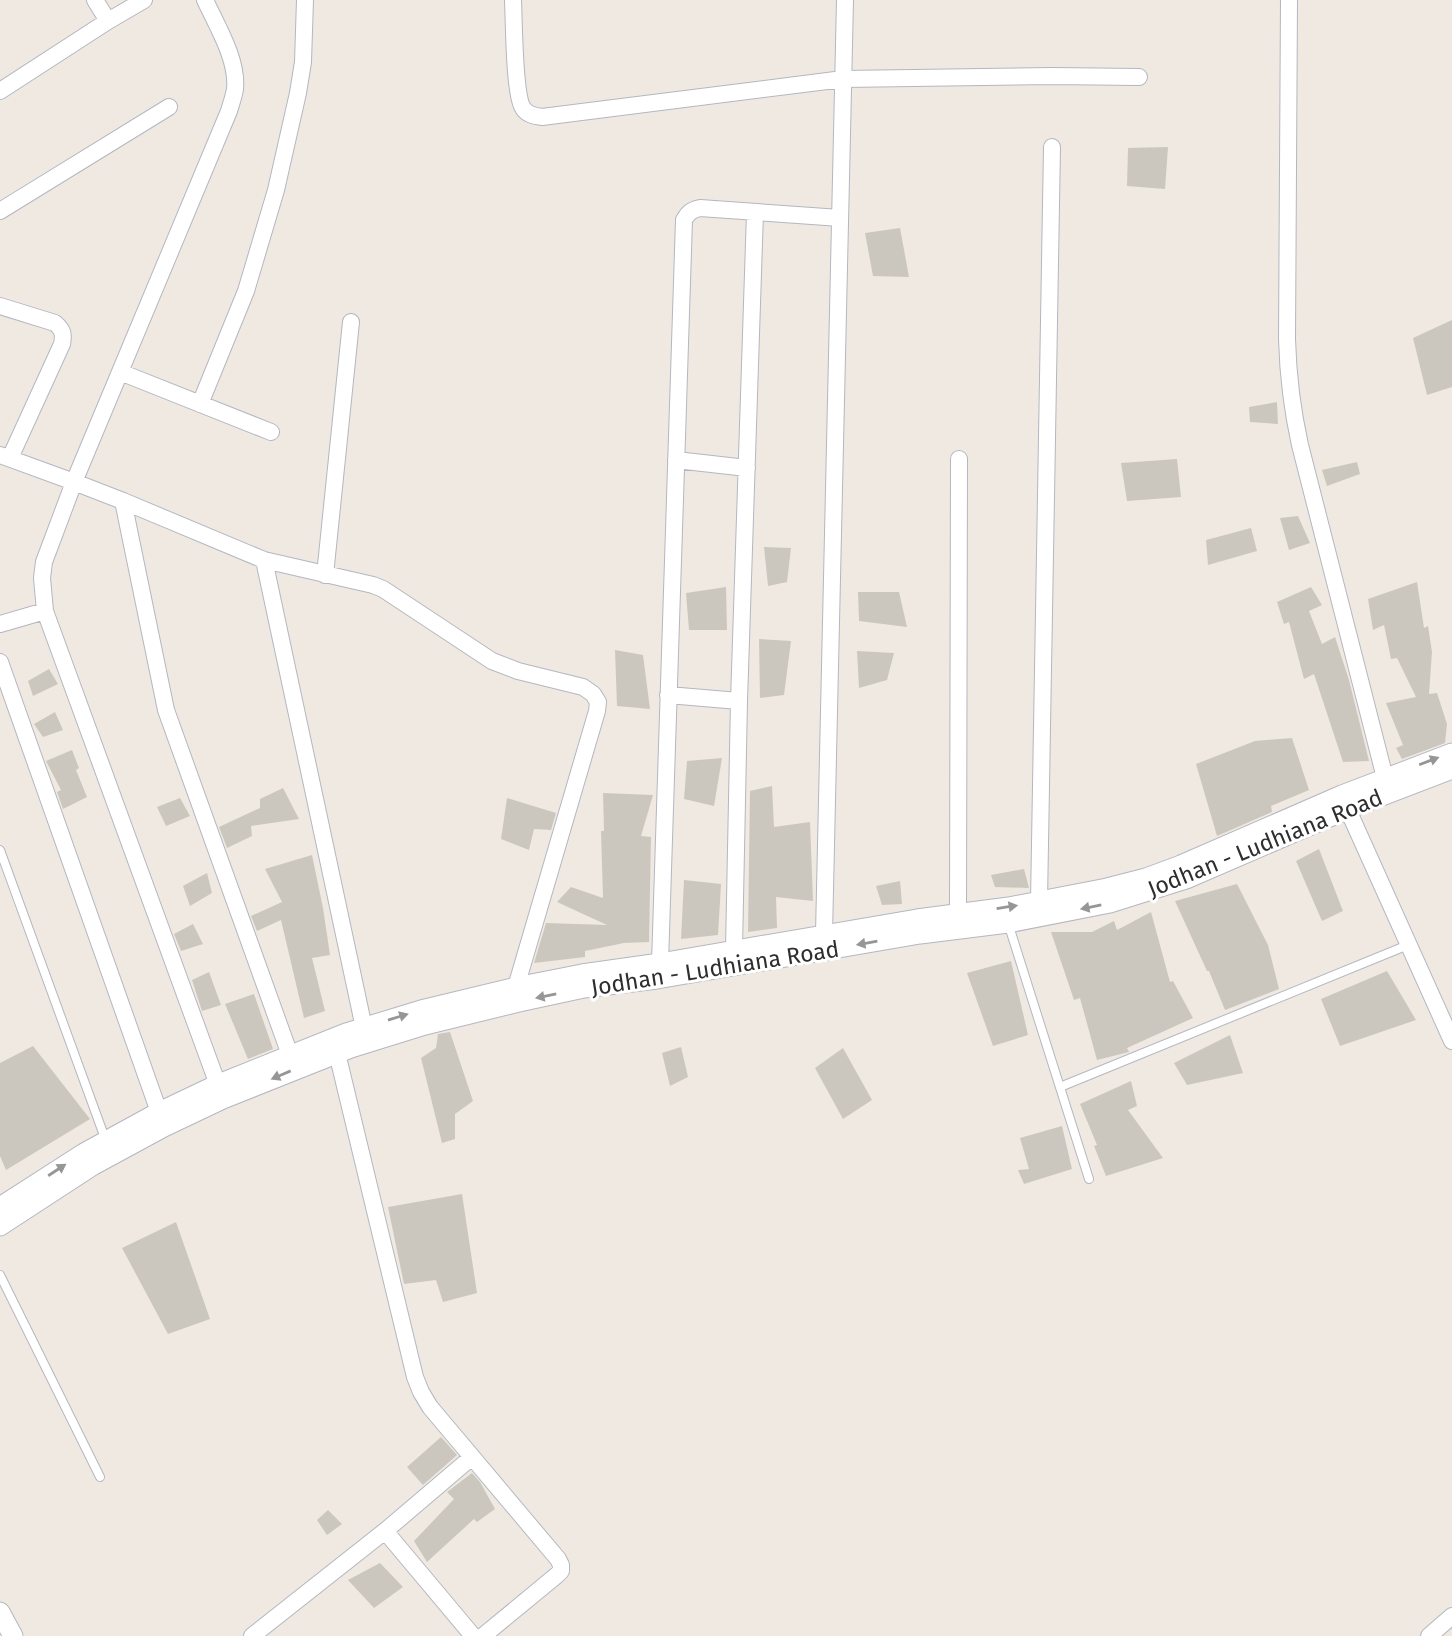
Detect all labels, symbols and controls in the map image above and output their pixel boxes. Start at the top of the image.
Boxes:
one-way arrow [1418,756,1439,767]
street label: Jodhan - Ludhiana Road [1143,783,1387,903]
one-way arrow [996,901,1018,912]
one-way arrow [1080,901,1102,912]
street label: Jodhan - Ludhiana Road [589,935,841,1001]
one-way arrow [856,938,878,949]
one-way arrow [535,991,557,1002]
one-way arrow [388,1012,409,1022]
one-way arrow [270,1069,291,1080]
one-way arrow [48,1164,67,1177]

